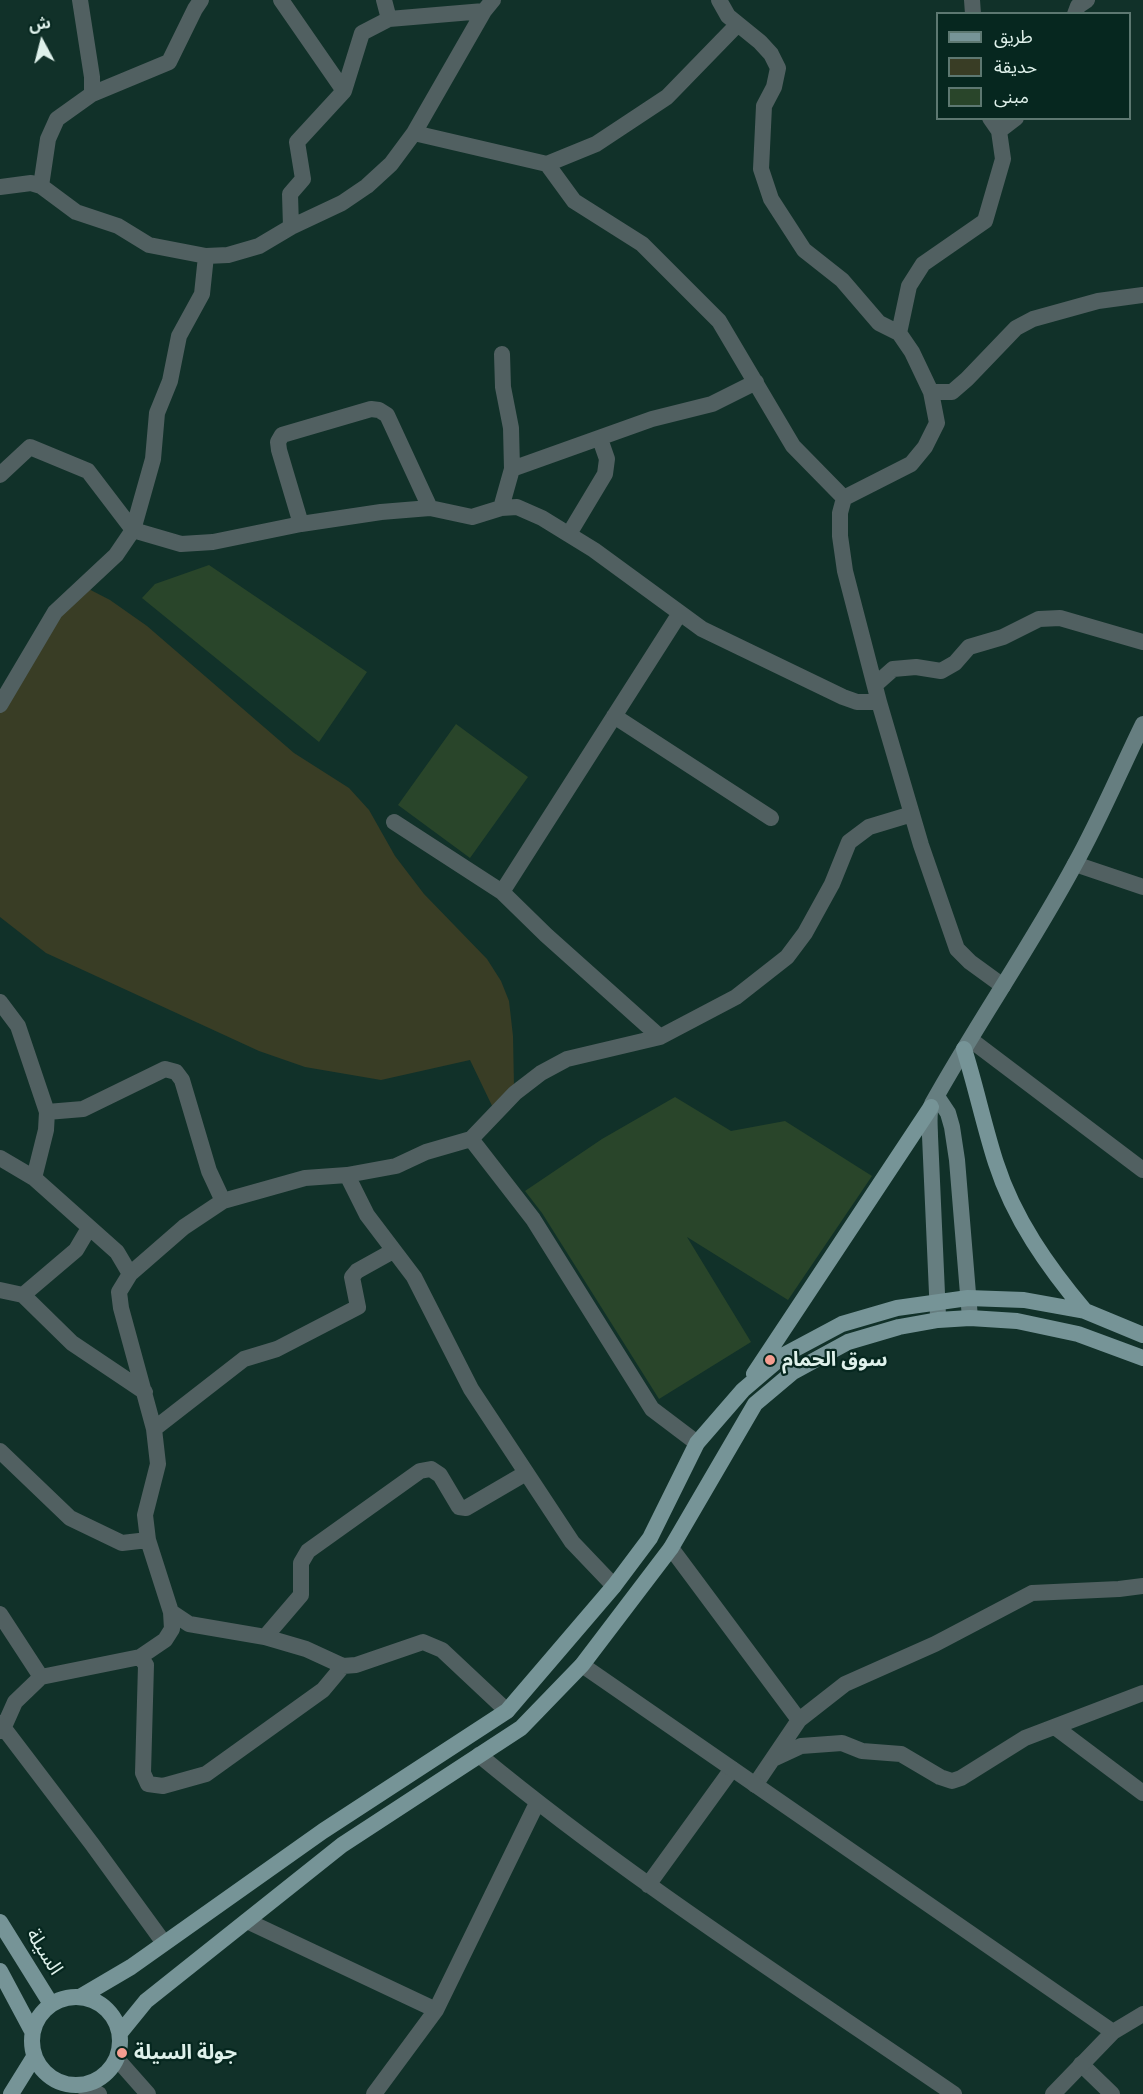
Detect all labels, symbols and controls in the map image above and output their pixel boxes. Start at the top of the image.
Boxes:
north arrow [12,12,72,72]
legend [936,12,1131,120]
text: ش [28,13,52,34]
text: طريق [994,26,1033,48]
text: حديقة [994,56,1037,78]
text: مبنى [994,86,1029,108]
place label: سوق الحمام [782,1348,887,1372]
marker: سوق الحمام [763,1353,777,1367]
street label: السيلة [21,1924,67,1980]
place label: جولة السيلة [134,2041,237,2065]
marker: جولة السيلة [115,2046,129,2060]

